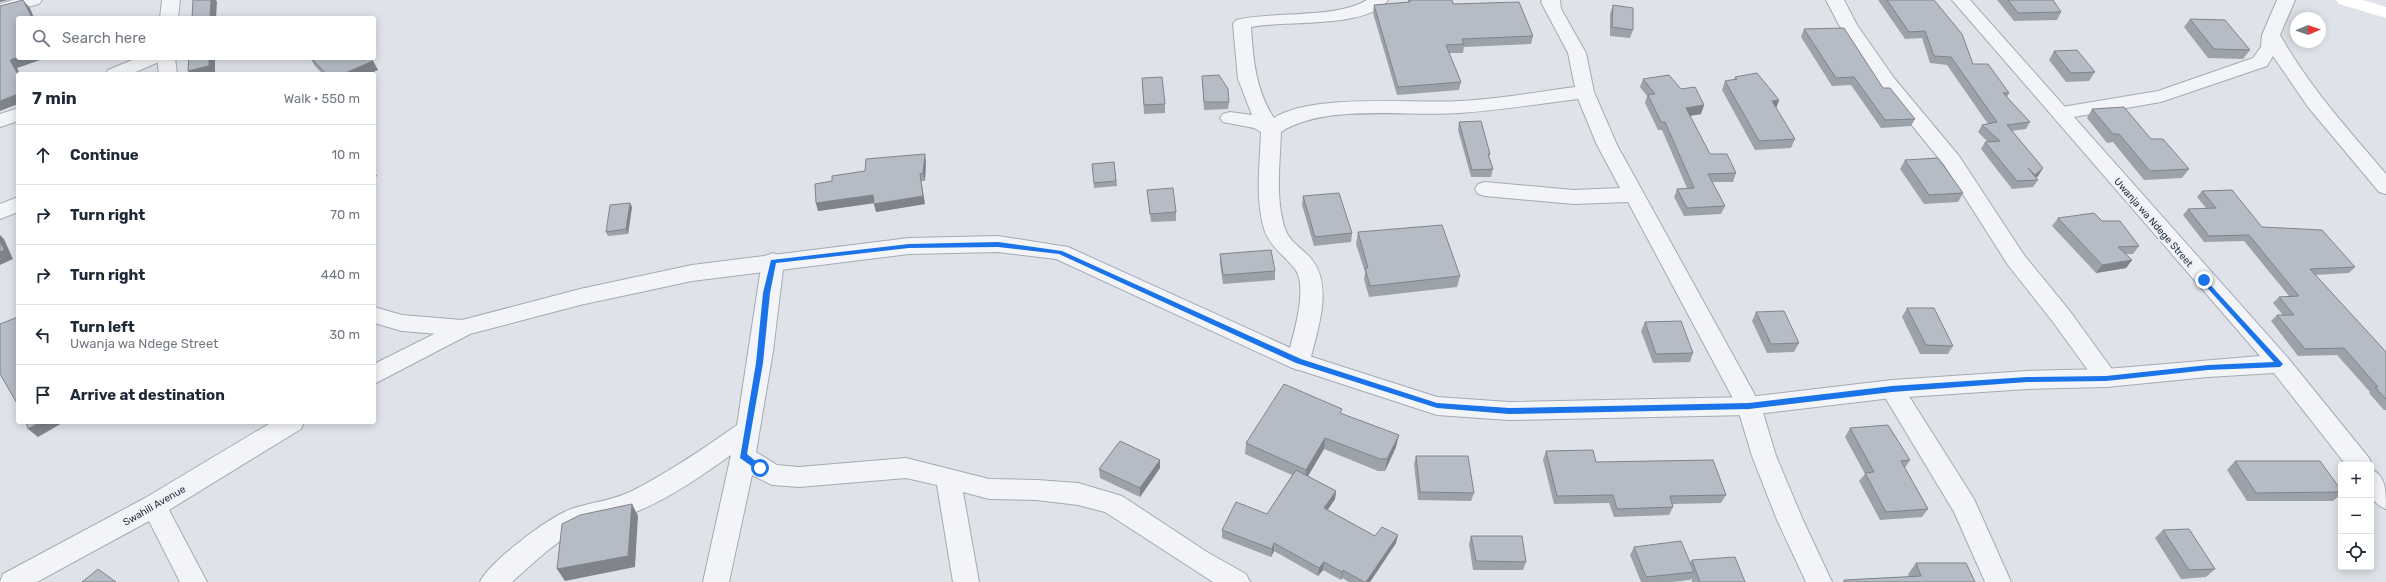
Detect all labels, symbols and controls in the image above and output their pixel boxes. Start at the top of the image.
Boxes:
north arrow [2290,12,2326,48]
search box [16,16,376,60]
icon: search [30,27,52,49]
text: Search here [62,29,146,47]
text: 7 min [32,88,77,108]
text: Walk · 550 m [284,91,360,106]
icon: ahead [32,144,54,166]
text: Continue [70,146,139,164]
text: 10 m [331,147,360,162]
street label: Uwanja wa Ndege Street [2111,176,2195,270]
icon: right [32,204,54,226]
text: Turn right [70,206,145,224]
text: 70 m [330,207,360,222]
icon: right [32,264,54,286]
text: Turn right [70,266,145,284]
text: 440 m [321,267,360,282]
route end [2195,271,2213,289]
text: Turn left [70,318,135,336]
icon: left [32,324,54,346]
text: 30 m [329,327,360,342]
text: Uwanja wa Ndege Street [70,336,218,351]
icon: arrive [32,384,54,406]
text: Arrive at destination [70,386,225,404]
route start [751,459,769,477]
map controls [2338,462,2374,570]
button: + [2338,462,2374,498]
street label: Swahili Avenue [121,483,188,529]
button: − [2338,498,2374,534]
button: locate [2338,534,2374,570]

